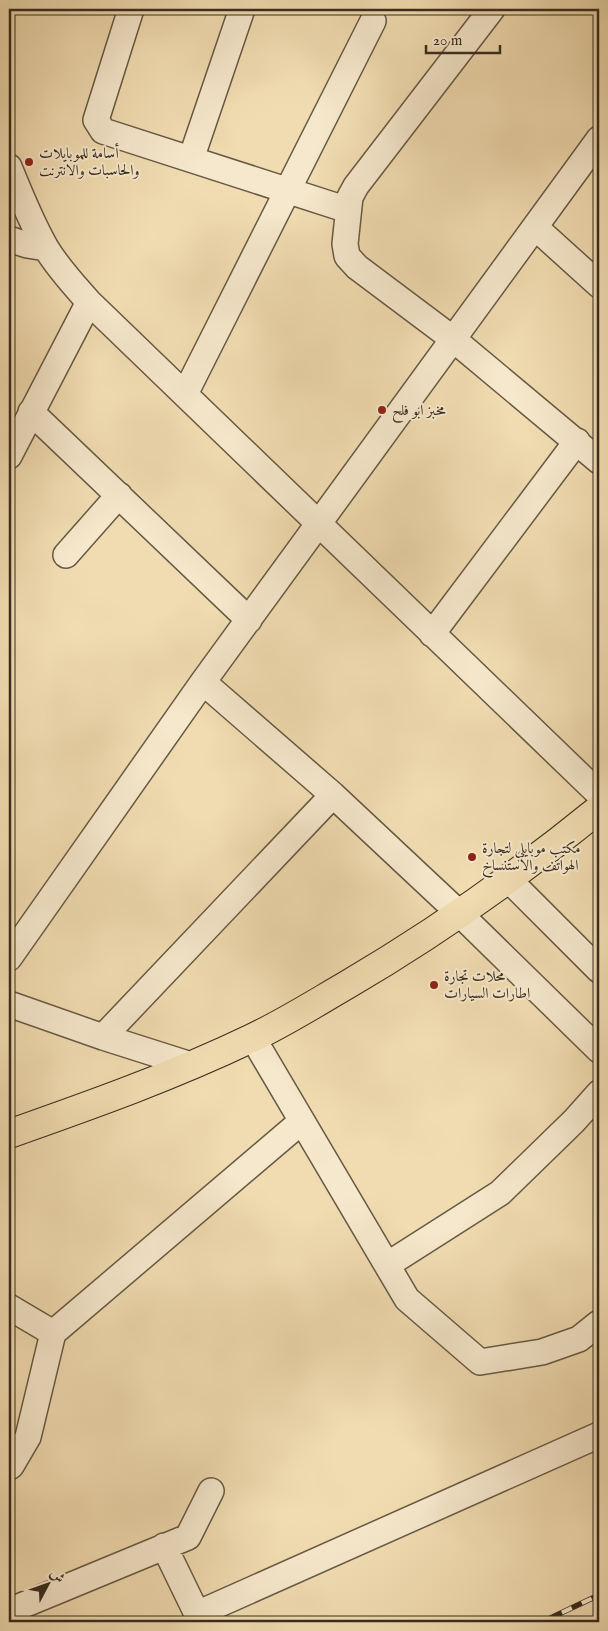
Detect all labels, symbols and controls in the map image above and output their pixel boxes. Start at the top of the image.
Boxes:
scale bar [426,22,499,54]
text: 20 m [433,31,463,50]
place label: أسامة للموبايلات والحاسبات والانترنت [39,142,140,180]
marker: أسامة للموبايلات والحاسبات والانترنت [23,156,35,168]
place label: مخبز ابو فلح [392,401,445,424]
marker: مخبز ابو فلح [376,404,388,416]
place label: مكتب موبايلي لتجارة الهواتف والاستنساخ [482,839,581,878]
marker: مكتب موبايلي لتجارة الهواتف والاستنساخ [466,851,478,863]
place label: محلات تجارة اطارات السيارات [444,967,530,1003]
marker: محلات تجارة اطارات السيارات [428,979,440,991]
north arrow [22,1558,72,1608]
text: ش [46,1565,68,1587]

